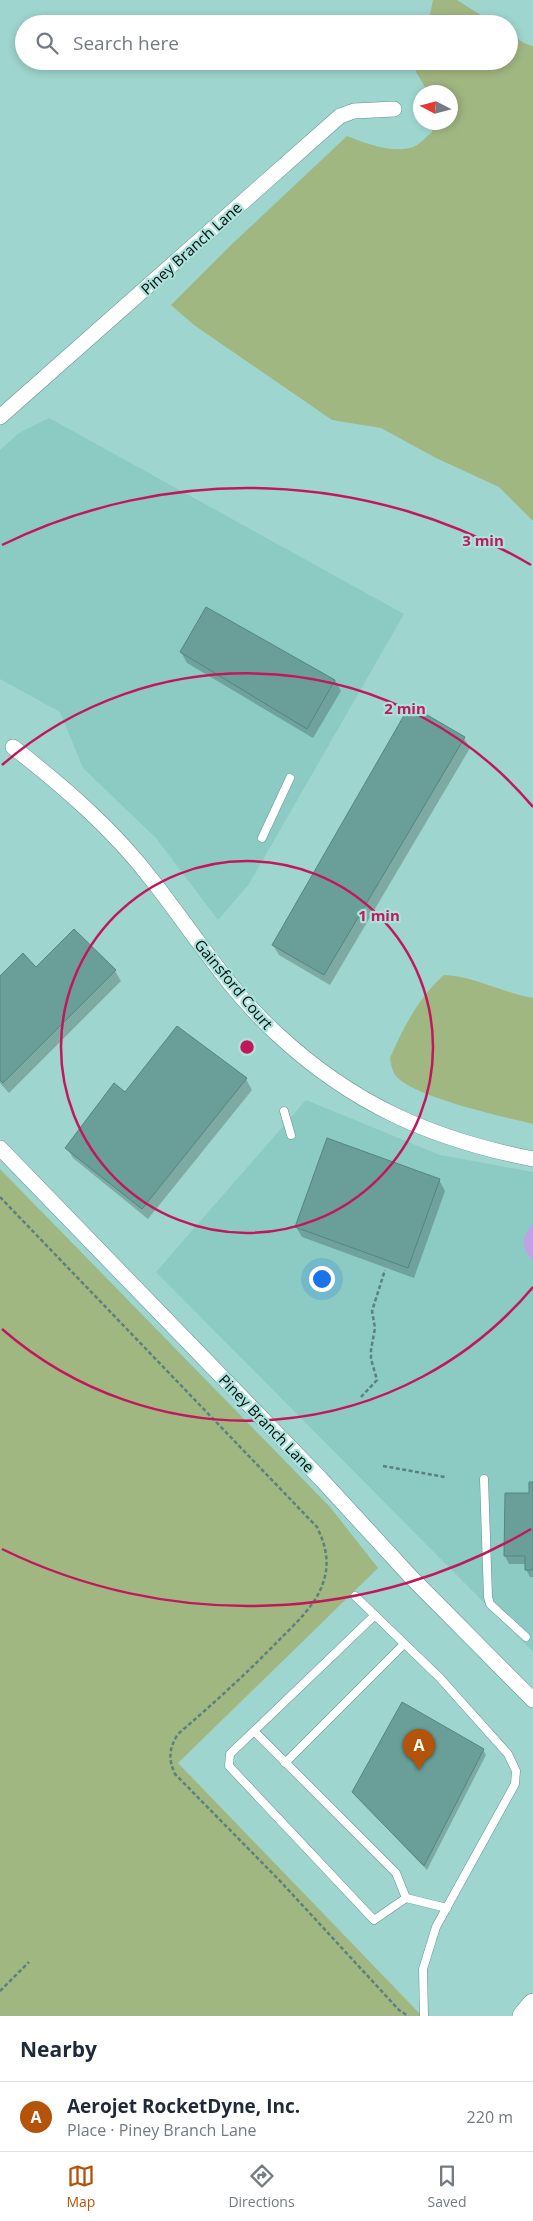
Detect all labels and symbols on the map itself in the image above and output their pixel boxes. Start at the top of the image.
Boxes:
north arrow [413,85,458,130]
street label: Piney Branch Lane [136,197,246,299]
text: 3 min [462,530,504,550]
text: 2 min [384,698,426,718]
text: 1 min [358,905,400,925]
street label: Gainsford Court [190,935,278,1033]
centre of rings [238,1038,256,1056]
your location [309,1266,335,1292]
street label: Piney Branch Lane [215,1370,319,1476]
pin: A [403,1729,435,1770]

